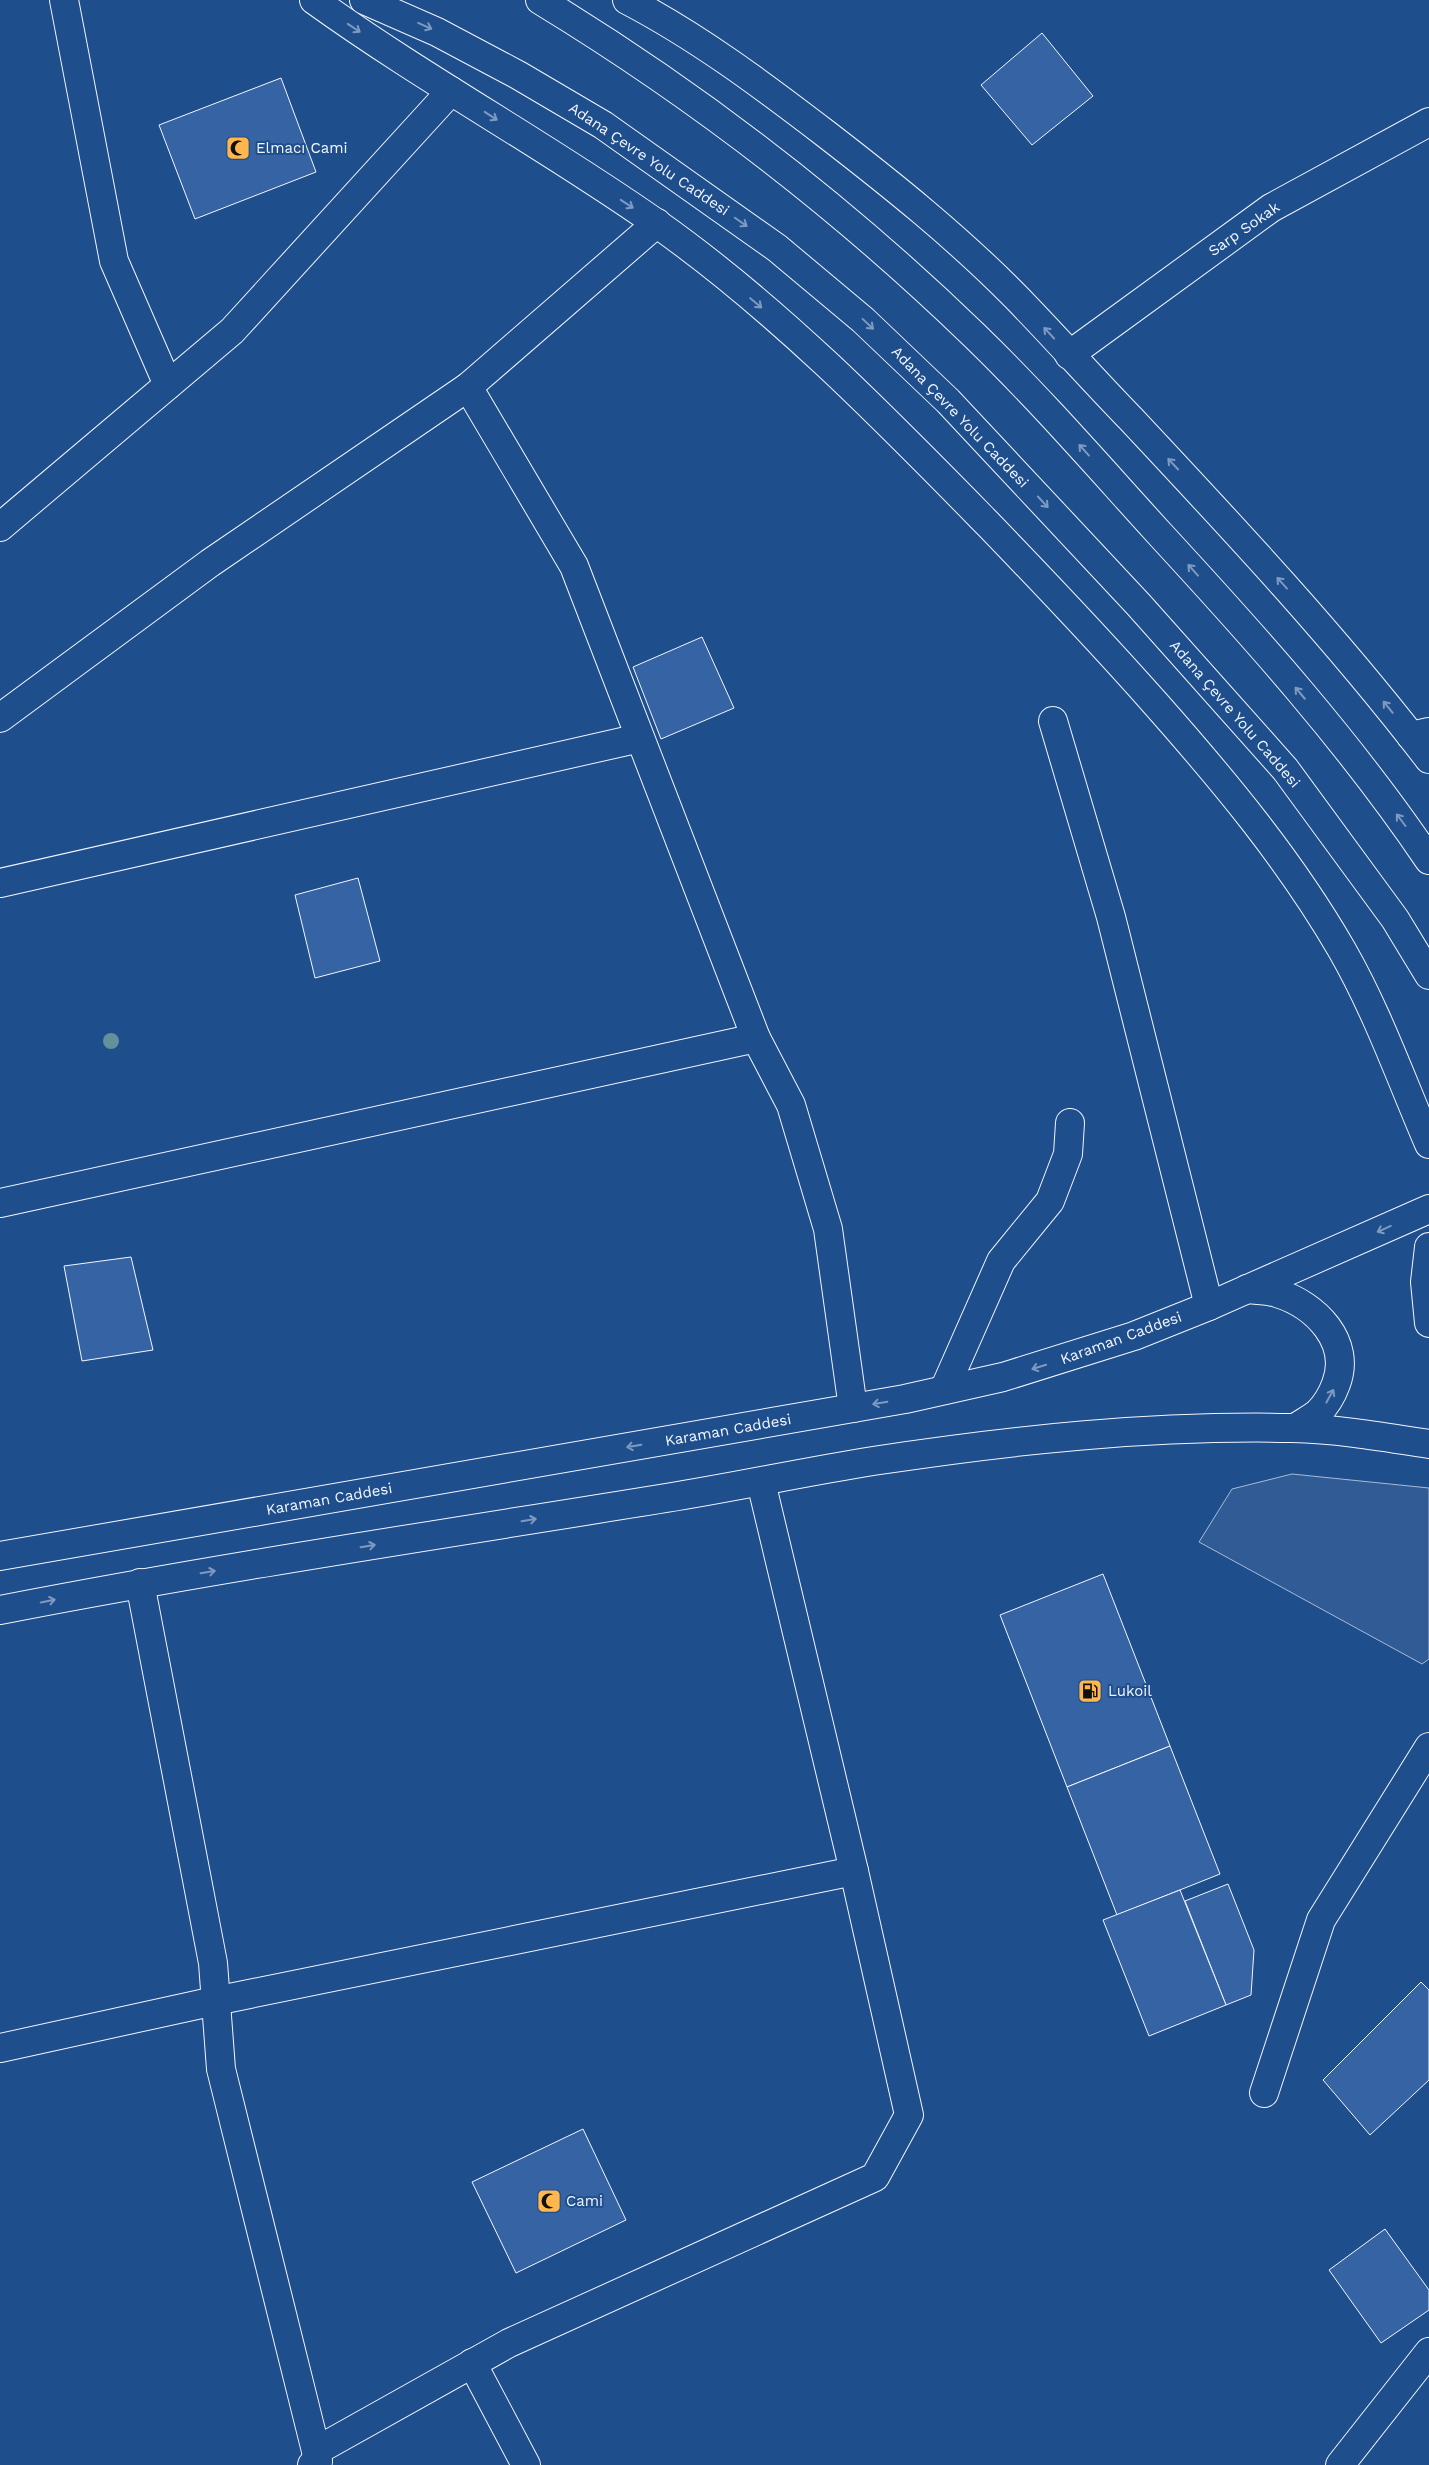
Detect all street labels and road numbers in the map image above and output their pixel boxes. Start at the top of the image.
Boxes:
street label: Adana Çevre Yolu Caddesi [565,99,733,219]
street label: Sarp Sokak [1205,198,1283,260]
street label: Adana Çevre Yolu Caddesi [888,343,1032,491]
street label: Adana Çevre Yolu Caddesi [1166,637,1304,791]
street label: Karaman Caddesi [1058,1308,1184,1368]
street label: Karaman Caddesi [663,1410,793,1450]
street label: Karaman Caddesi [264,1479,394,1519]

